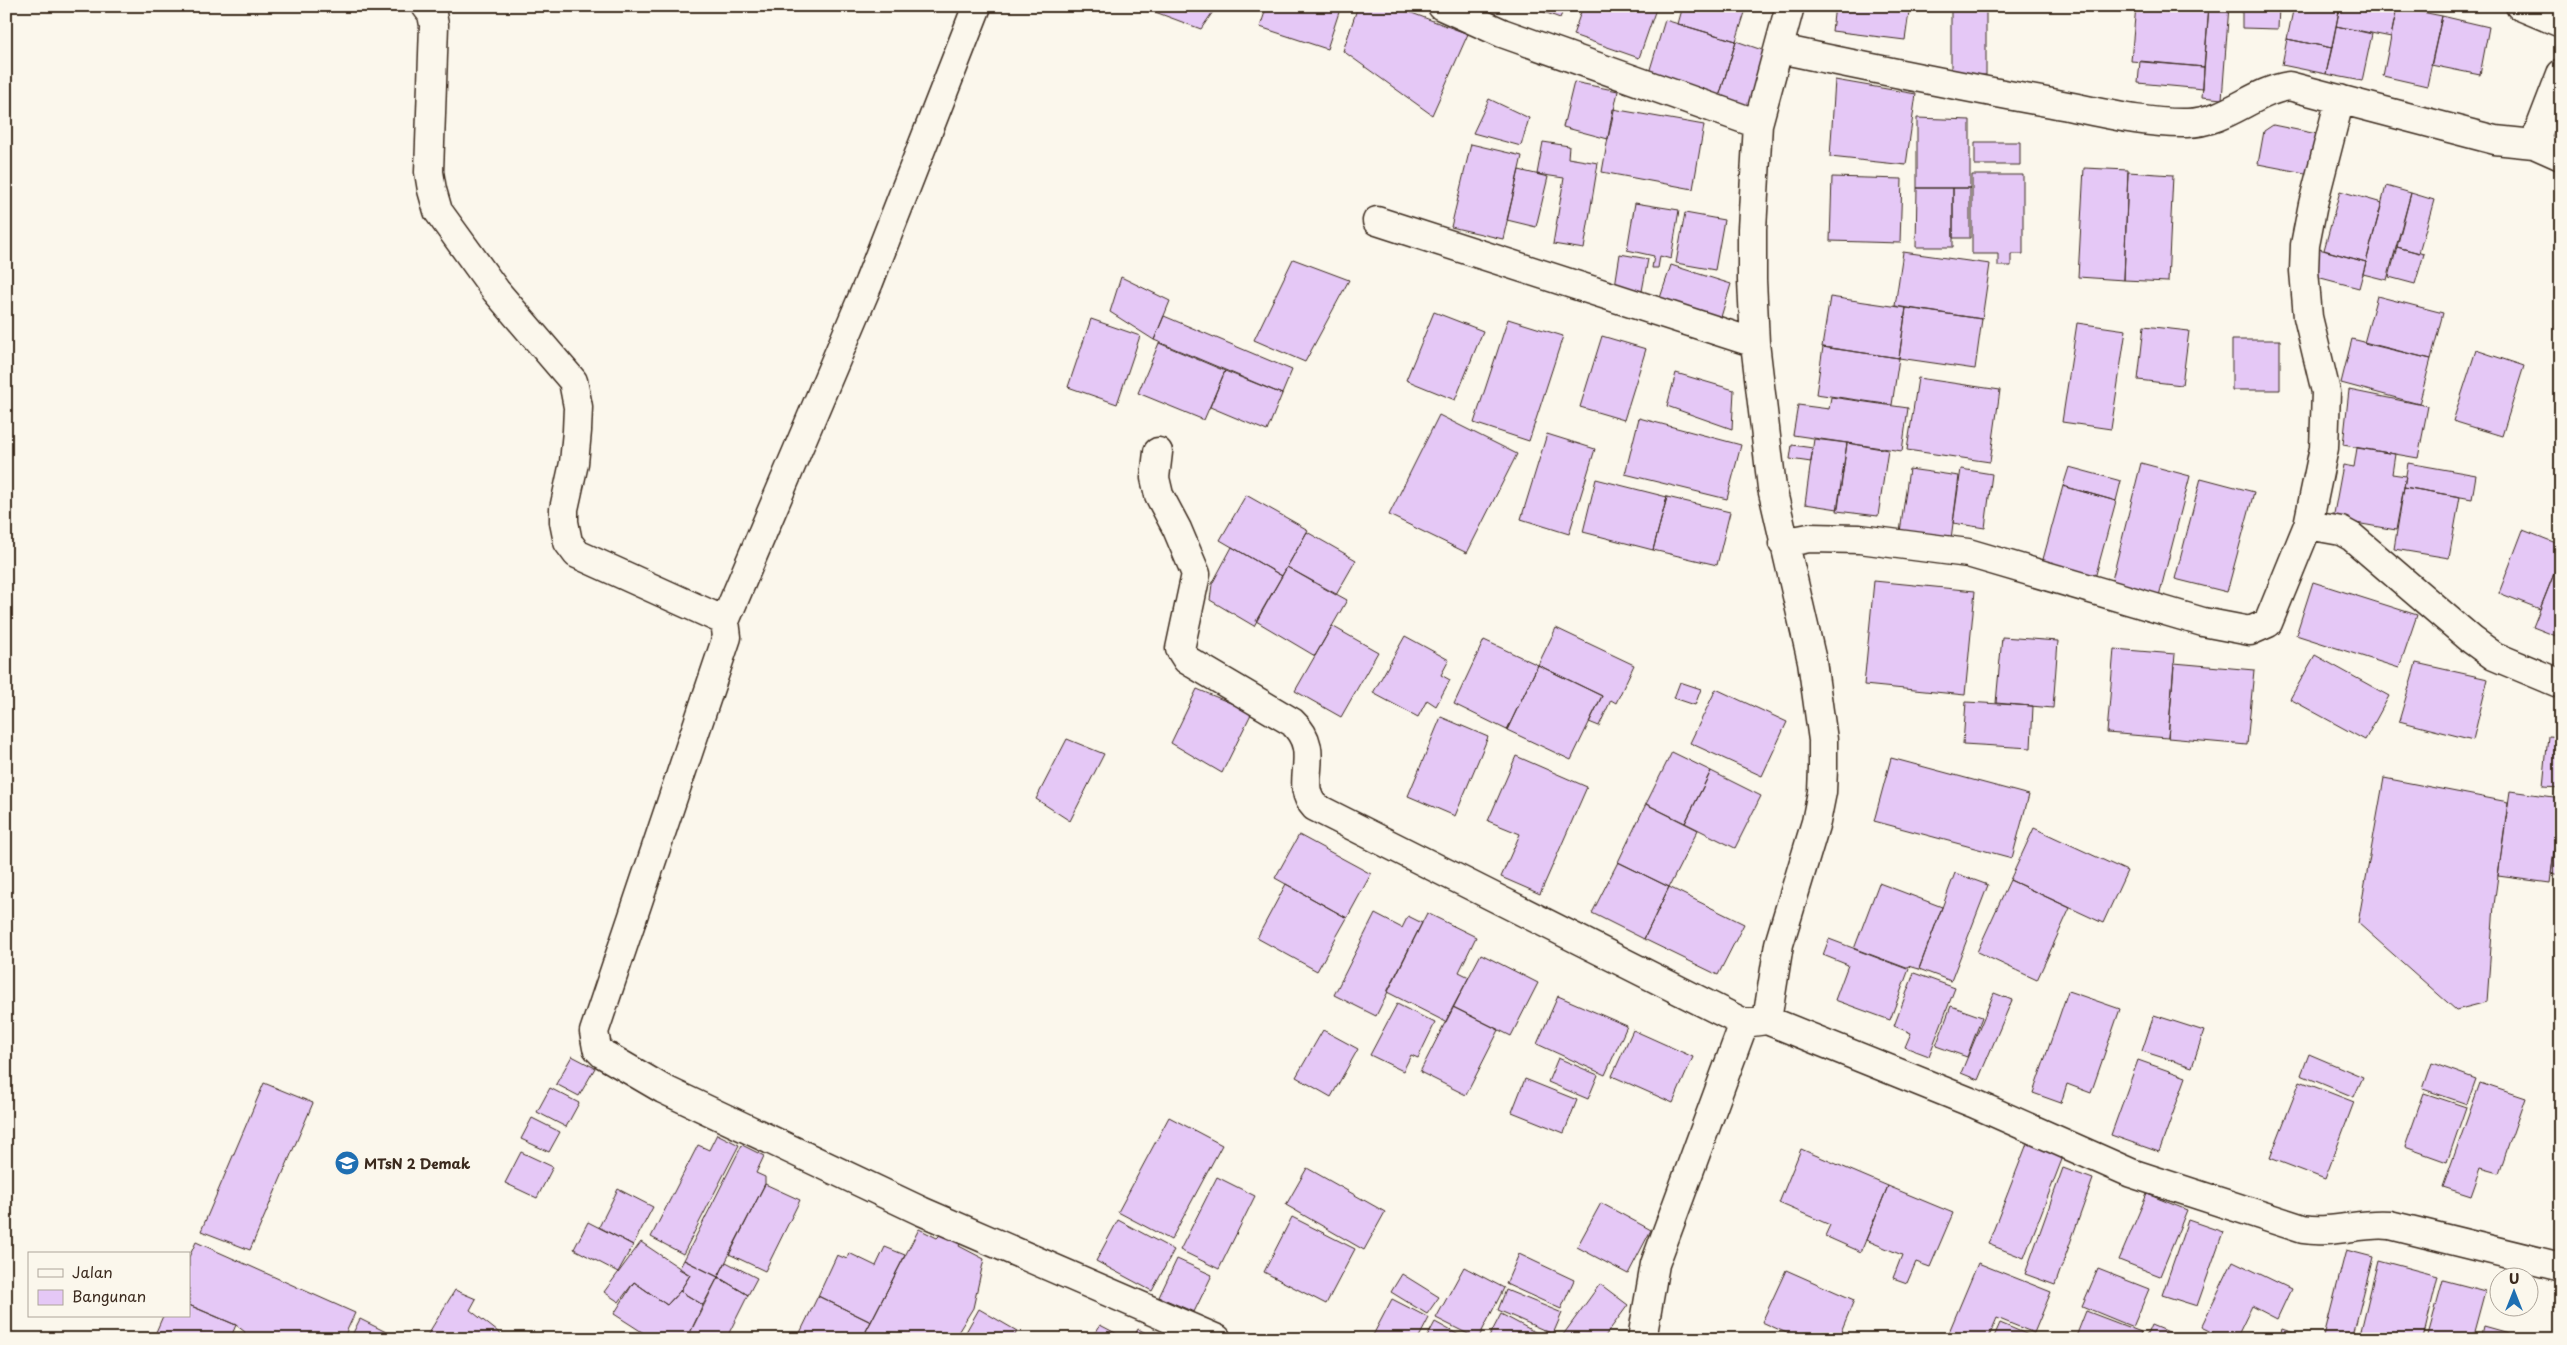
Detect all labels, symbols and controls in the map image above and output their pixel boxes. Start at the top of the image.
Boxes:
school or university icon: MTsN 2 Demak [334,1150,360,1176]
place label: MTsN 2 Demak [364,1153,471,1174]
legend [28,1252,190,1318]
text: Jalan [72,1260,113,1283]
north arrow [2490,1268,2540,1318]
text: U [2509,1268,2519,1289]
text: Bangunan [72,1284,146,1307]

